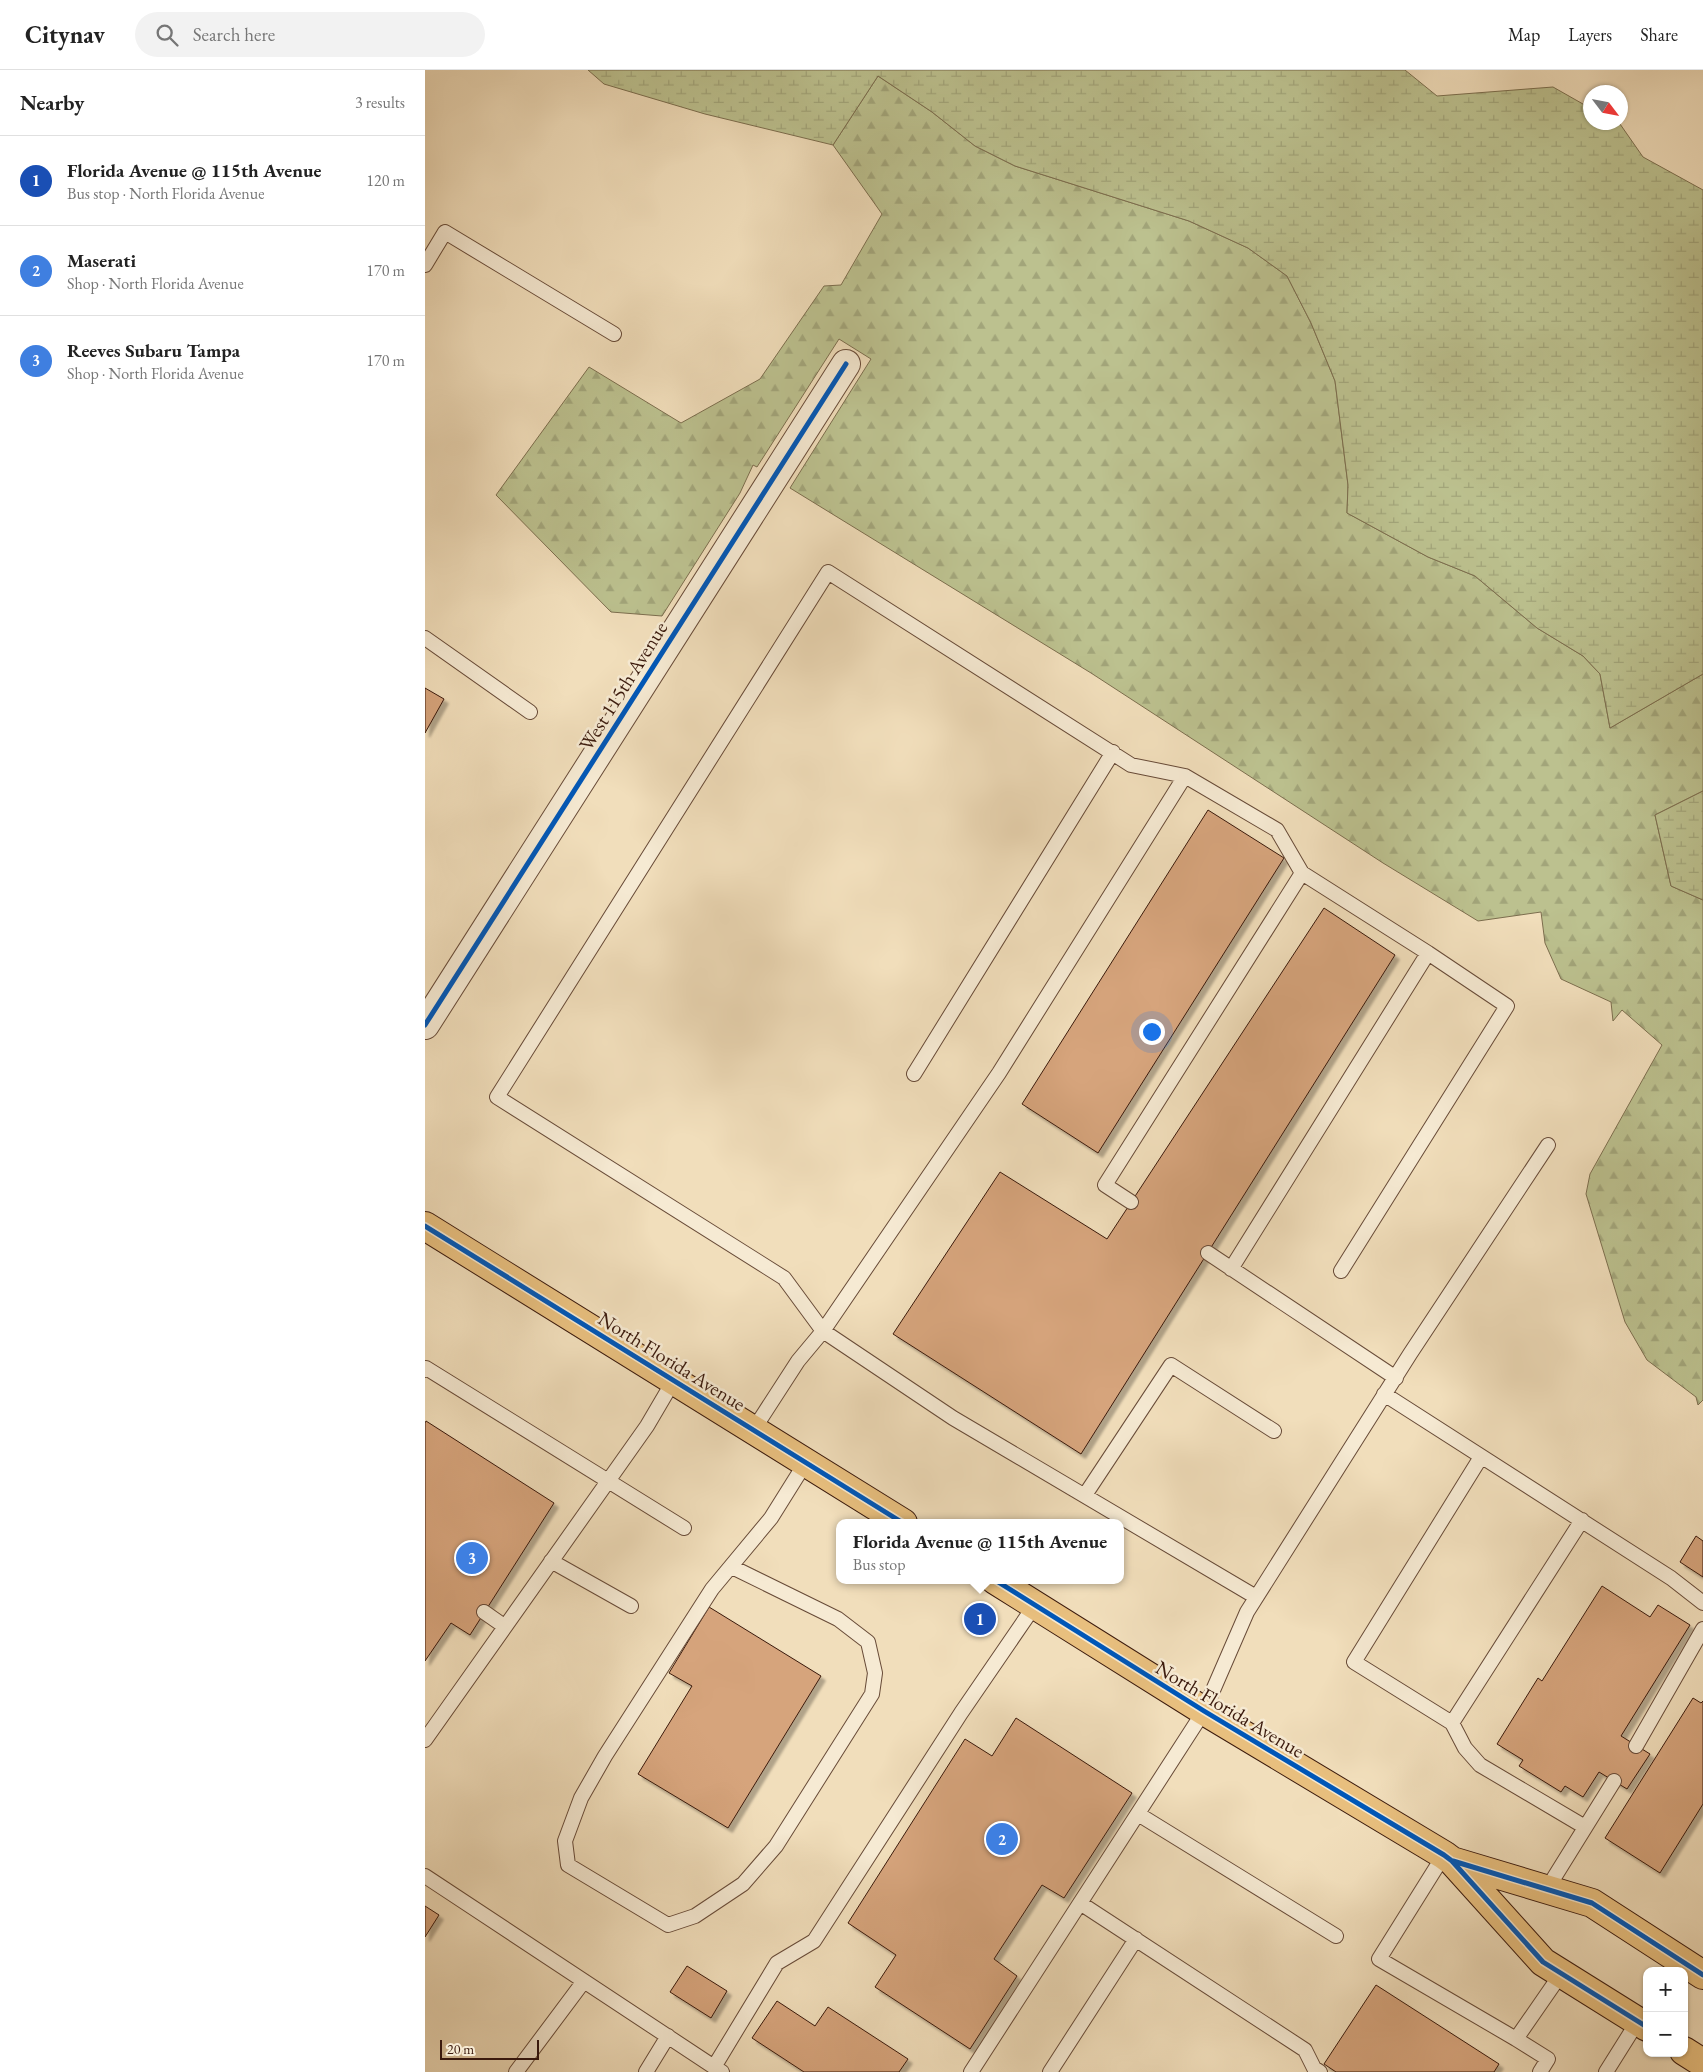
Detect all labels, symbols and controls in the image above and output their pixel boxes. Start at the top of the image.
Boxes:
search box [135,12,485,57]
text: Citynav [25,19,105,50]
icon: search [153,21,181,49]
text: Search here [193,22,275,47]
text: Map [1508,23,1540,46]
text: Layers [1568,23,1612,46]
text: Share [1640,23,1678,46]
north arrow [1583,85,1628,130]
text: Nearby [20,89,84,116]
text: 3 results [355,92,405,113]
text: Florida Avenue @ 115th Avenue [67,158,321,183]
text: 1 [32,170,40,191]
text: 120 m [366,170,405,191]
text: Bus stop · North Florida Avenue [67,183,264,204]
text: Maserati [67,248,136,273]
text: 2 [32,260,40,281]
text: 170 m [366,260,405,281]
text: Shop · North Florida Avenue [67,273,244,294]
text: Reeves Subaru Tampa [67,338,240,363]
text: 3 [32,350,40,371]
text: 170 m [366,350,405,371]
text: Shop · North Florida Avenue [67,363,244,384]
street label: West 115th Avenue [573,616,673,755]
your location [1139,1019,1165,1045]
street label: North Florida Avenue [593,1305,751,1417]
popup [836,1519,1124,1584]
text: Florida Avenue @ 115th Avenue [853,1529,1107,1554]
pin: 3 [456,1539,488,1577]
text: Bus stop [853,1554,905,1575]
pin: 1 [964,1600,996,1638]
street label: North Florida Avenue [1151,1654,1309,1764]
pin: 2 [986,1820,1018,1858]
map controls [1643,1967,1688,2057]
button: + [1643,1967,1688,2012]
button: − [1643,2012,1688,2057]
scale bar [440,2037,539,2060]
text: 20 m [447,2040,474,2058]

